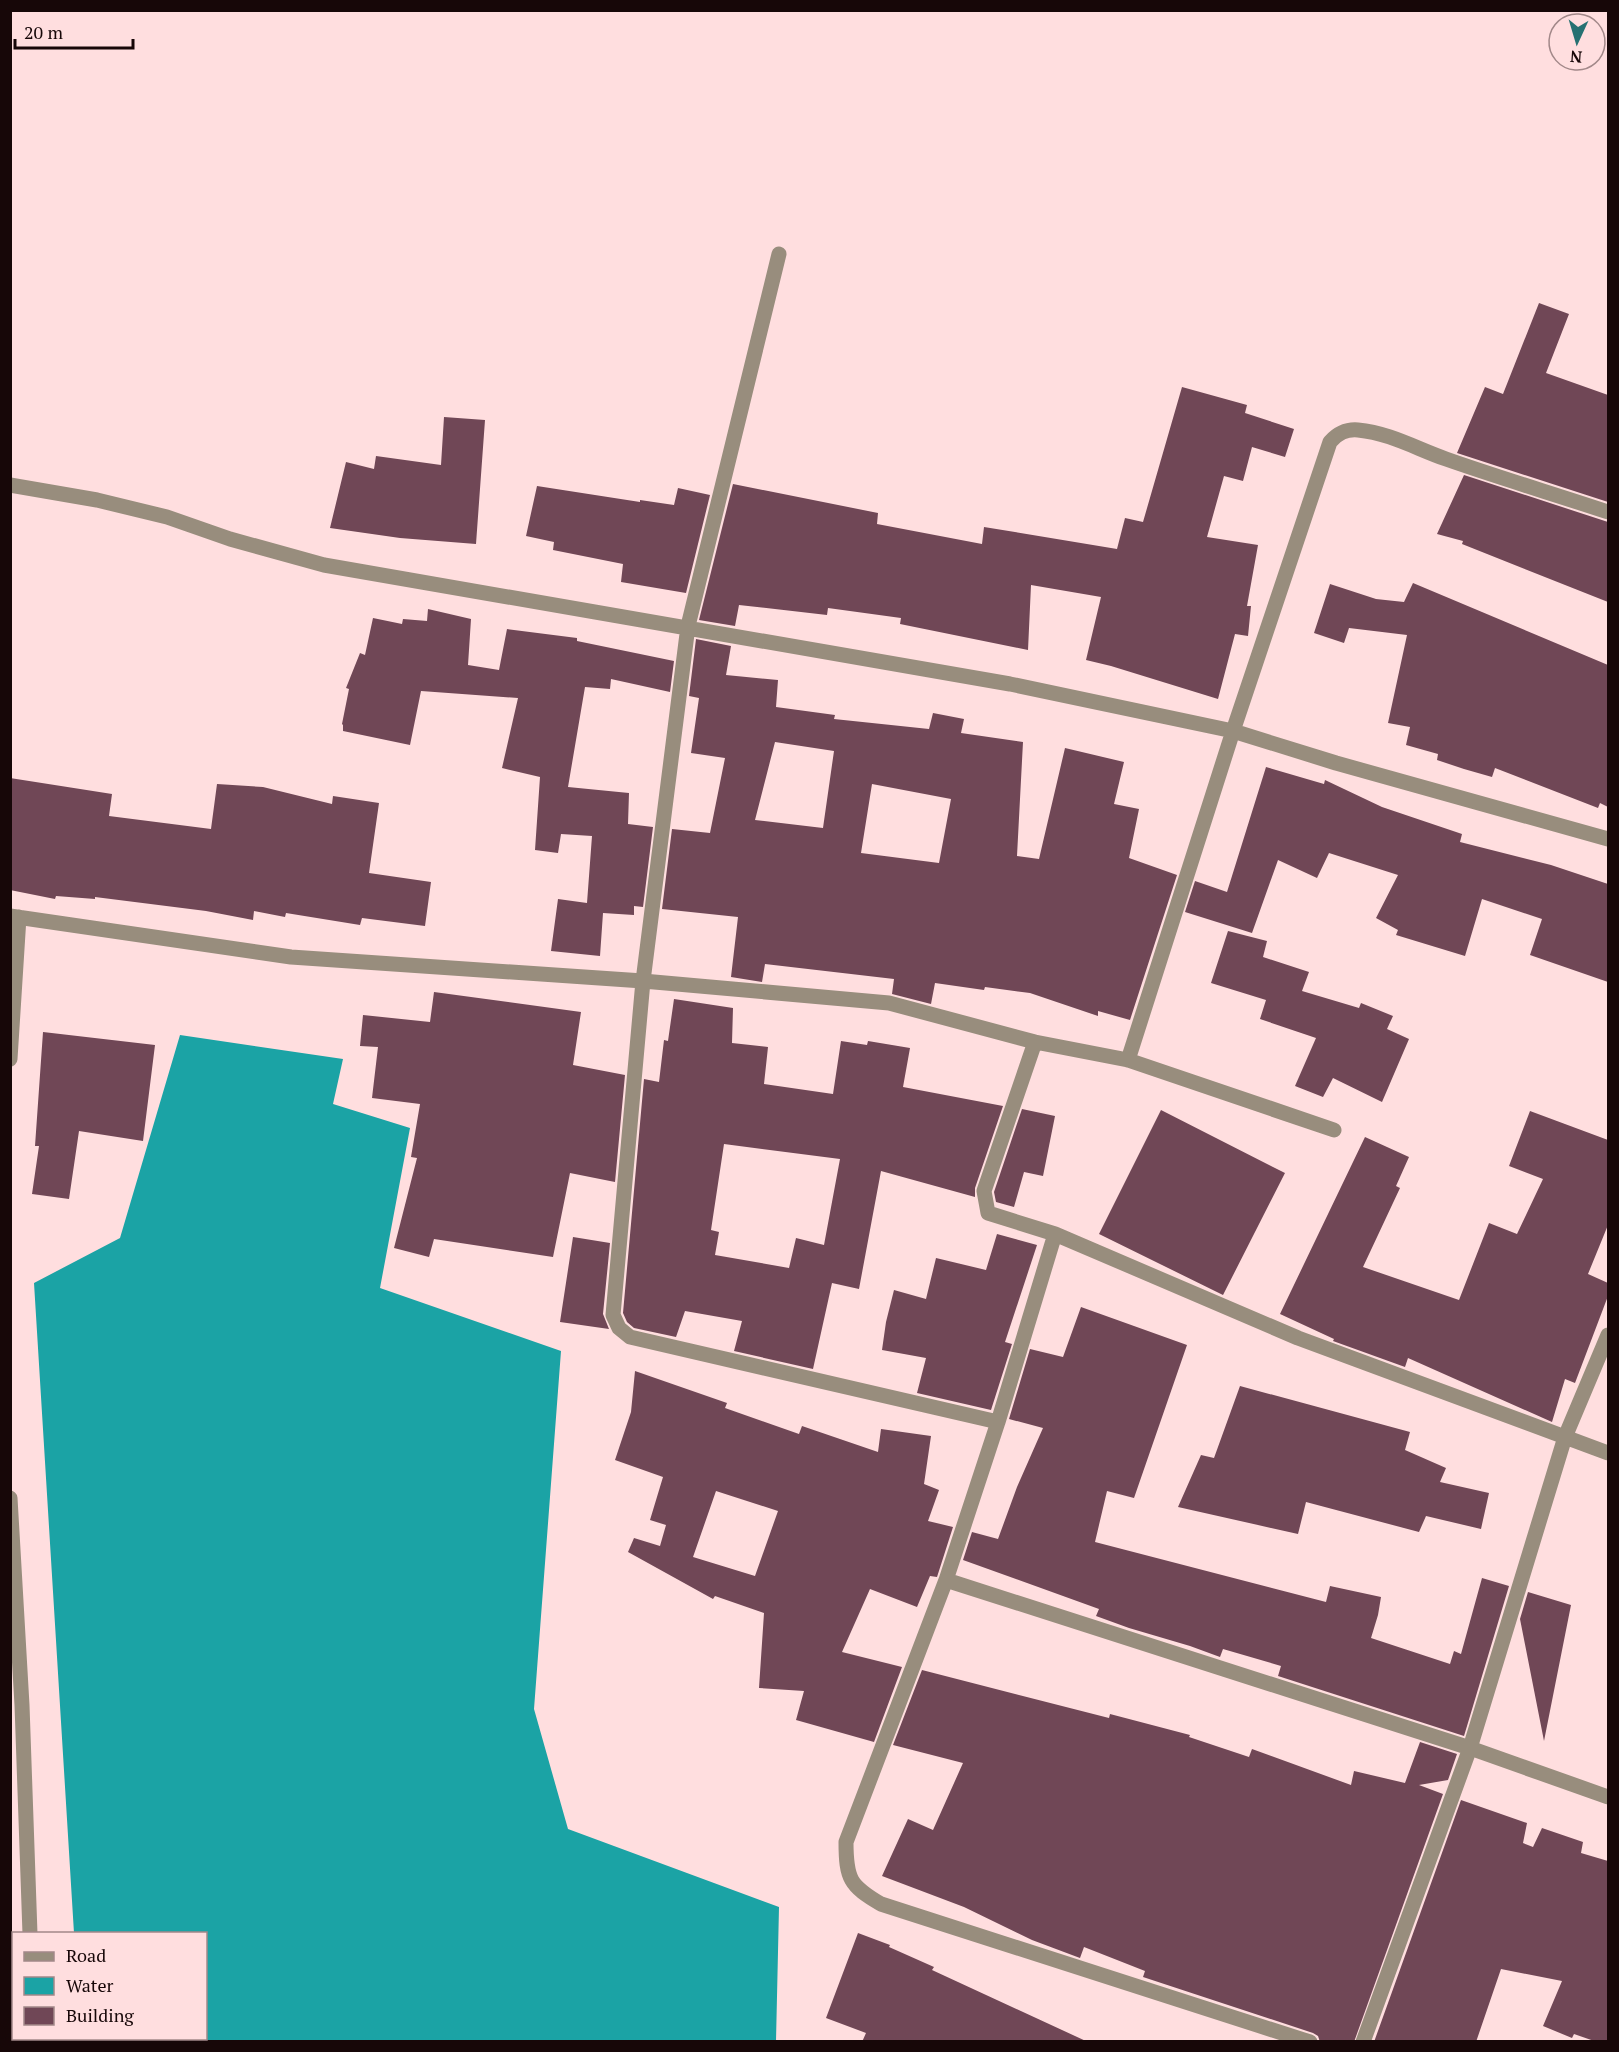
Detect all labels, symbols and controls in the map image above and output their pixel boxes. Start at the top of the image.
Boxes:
scale bar [15,12,134,50]
north arrow [1547,12,1607,72]
text: 20 m [24,20,64,44]
text: N [1569,46,1583,68]
legend [12,1932,207,2040]
text: Road [66,1943,106,1967]
text: Water [66,1973,113,1997]
text: Building [66,2003,134,2027]

